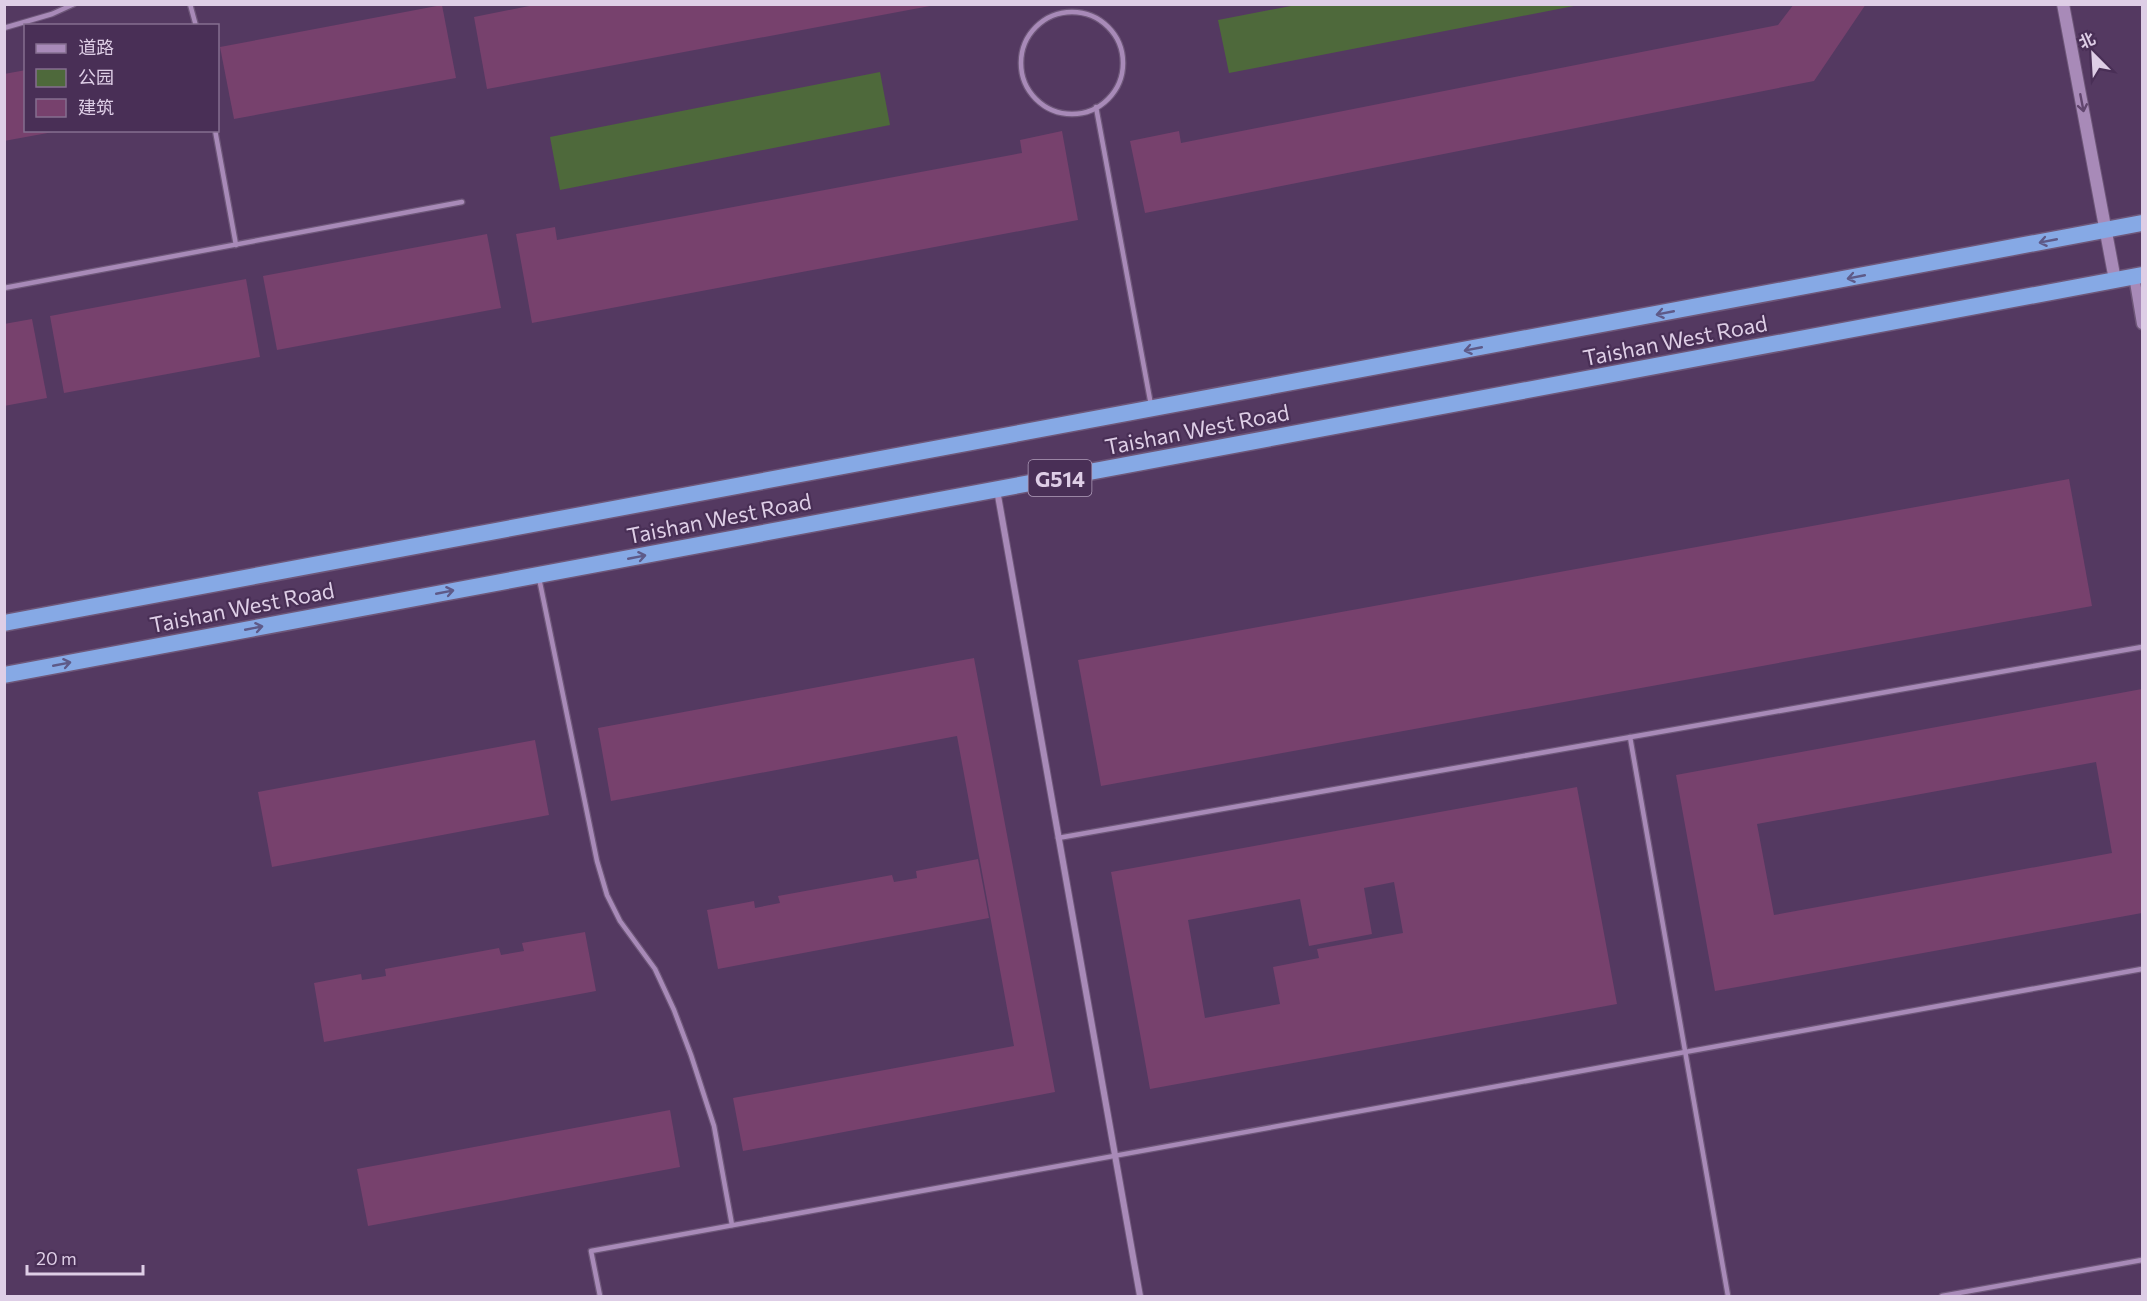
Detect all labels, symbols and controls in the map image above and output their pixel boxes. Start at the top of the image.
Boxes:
legend [24,24,219,132]
north arrow [2063,24,2123,84]
text: 北 [2076,28,2098,52]
text: 道路 [78,36,114,58]
text: 公园 [78,66,114,88]
one-way arrow [2077,93,2088,113]
text: 建筑 [78,96,114,118]
one-way arrow [2038,236,2058,247]
one-way arrow [1847,272,1866,283]
one-way arrow [1655,308,1675,319]
street label: Taishan West Road [1580,309,1770,371]
one-way arrow [1464,344,1483,355]
street label: Taishan West Road [1102,398,1292,460]
road number: G514 [1028,460,1092,496]
street label: Taishan West Road [624,487,814,549]
one-way arrow [627,551,646,562]
street label: Taishan West Road [147,576,337,638]
one-way arrow [435,586,455,597]
one-way arrow [243,622,263,633]
one-way arrow [52,658,71,669]
scale bar [27,1238,142,1276]
text: 20 m [36,1247,77,1269]

